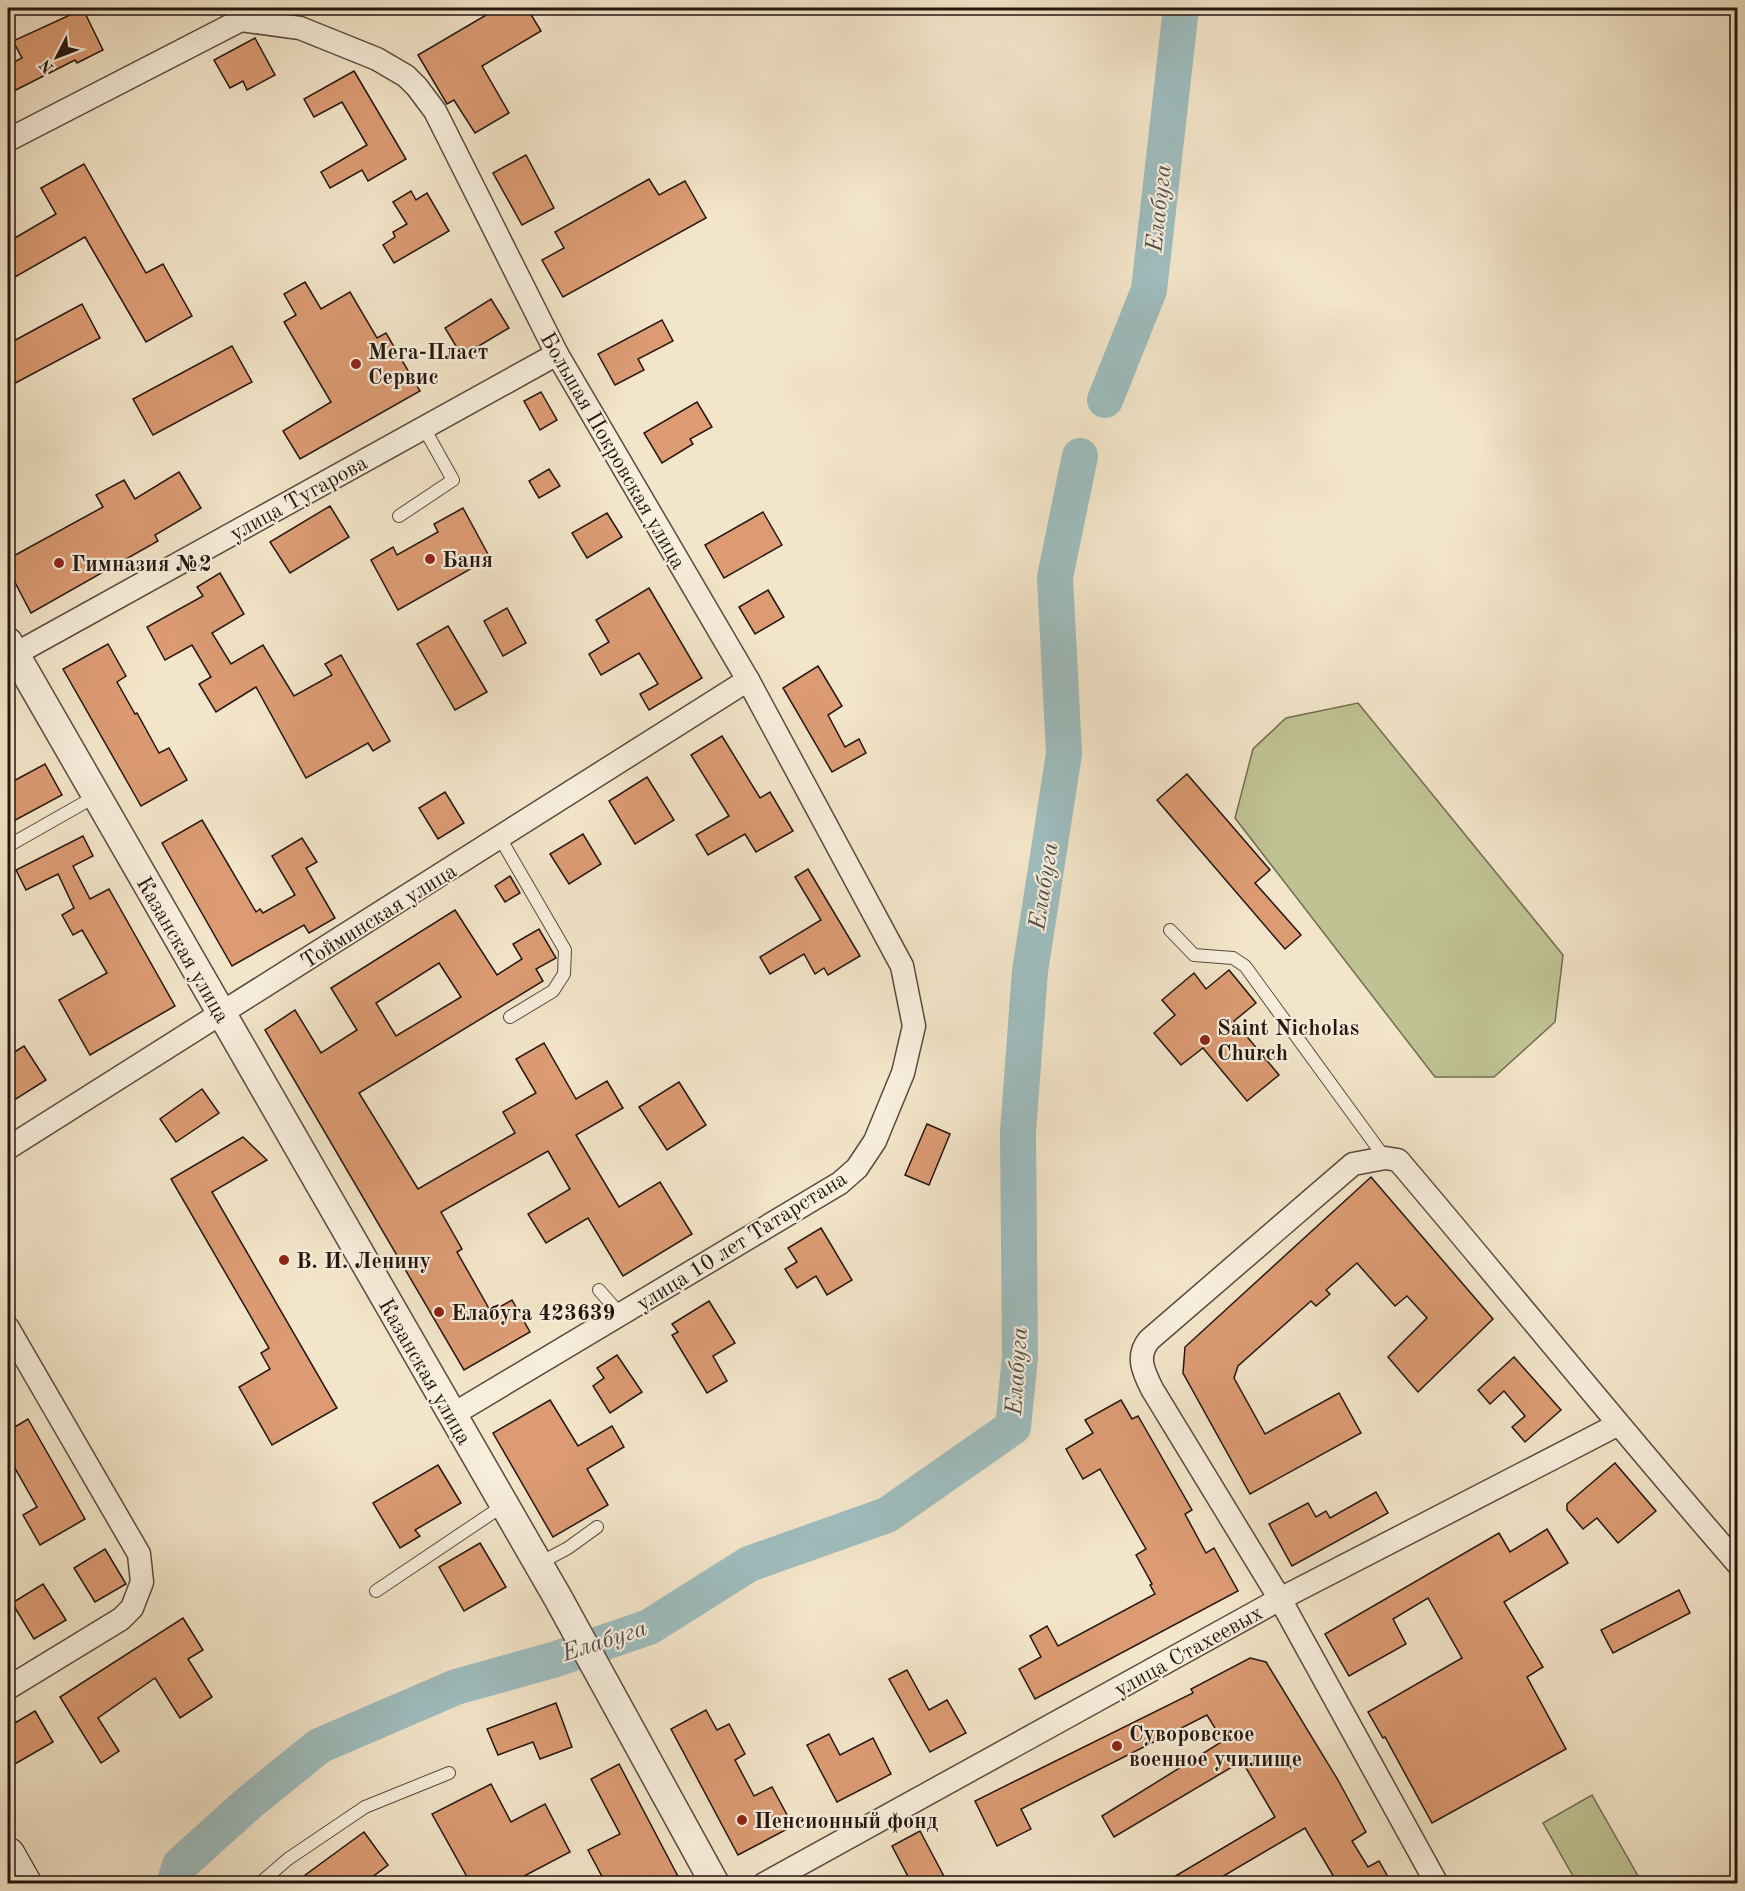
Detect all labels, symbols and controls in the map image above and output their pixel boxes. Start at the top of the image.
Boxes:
north arrow [27,27,87,87]
text: N [37,55,57,76]
water label: Елабуга [1143,163,1177,254]
street label: Большая Покровская улица [535,329,689,573]
place label: Мега-Пласт Сервис [368,342,488,389]
marker: Мега-Пласт Сервис [349,357,363,371]
street label: улица Тугарова [227,452,371,546]
place label: Баня [442,550,493,572]
marker: Баня [423,552,437,566]
place label: Гимназия №2 [71,554,212,576]
marker: Гимназия №2 [52,556,66,570]
water label: Елабуга [1026,841,1064,933]
street label: Тойминская улица [297,860,461,973]
street label: Казанская улица [132,873,233,1027]
place label: Saint Nicholas Church [1217,1018,1359,1065]
marker: Saint Nicholas Church [1198,1033,1212,1047]
street label: улица 10 лет Татарстана [633,1168,851,1316]
place label: В. И. Ленину [296,1251,431,1273]
marker: В. И. Ленину [277,1253,291,1267]
street label: Казанская улица [374,1295,475,1449]
place label: Елабуга 423639 [451,1303,615,1325]
marker: Елабуга 423639 [432,1305,446,1319]
water label: Елабуга [1003,1326,1033,1417]
street label: улица Стахеевых [1111,1602,1267,1702]
water label: Елабуга [558,1617,651,1667]
place label: Суворовское военное училище [1129,1724,1302,1771]
marker: Суворовское военное училище [1110,1739,1124,1753]
place label: Пенсионный фонд [754,1811,938,1834]
marker: Пенсионный фонд [735,1813,749,1827]

